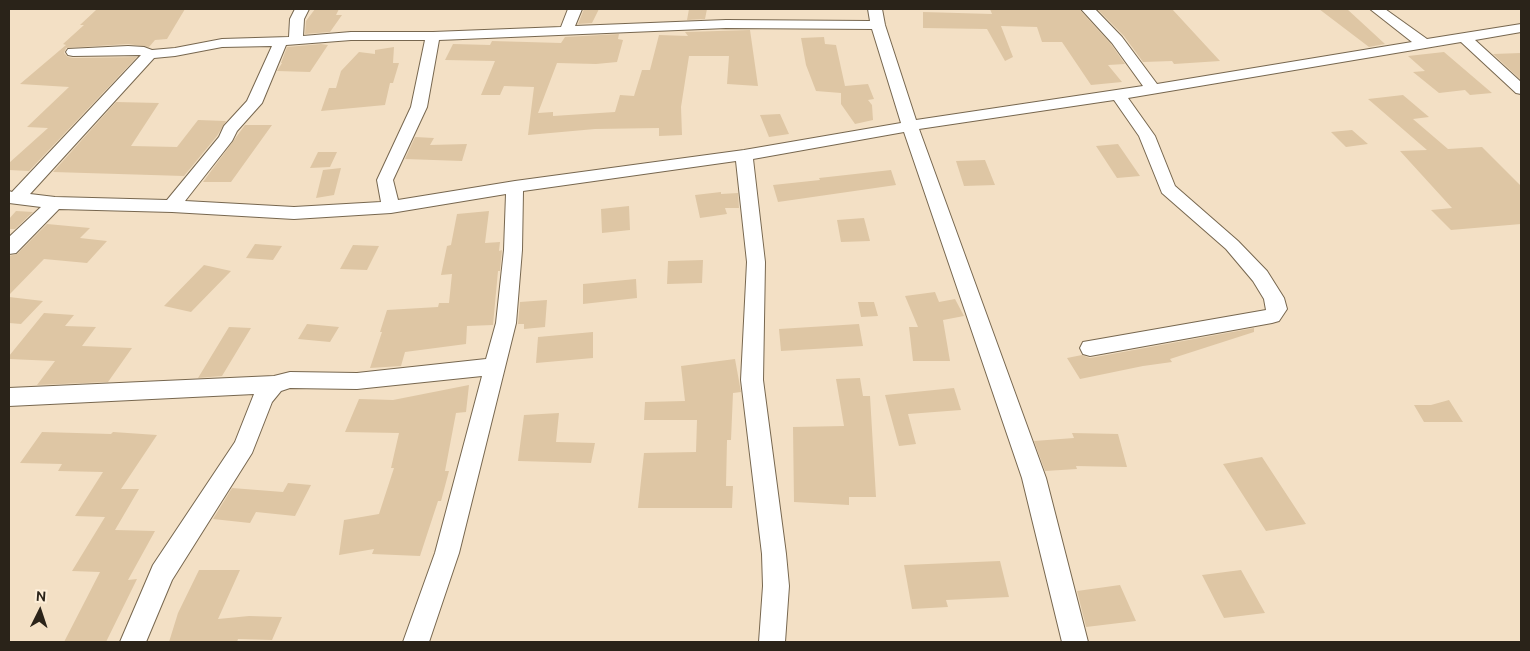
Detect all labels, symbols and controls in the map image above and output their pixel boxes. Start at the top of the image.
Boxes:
north arrow [15,586,65,636]
text: N [35,588,47,604]

